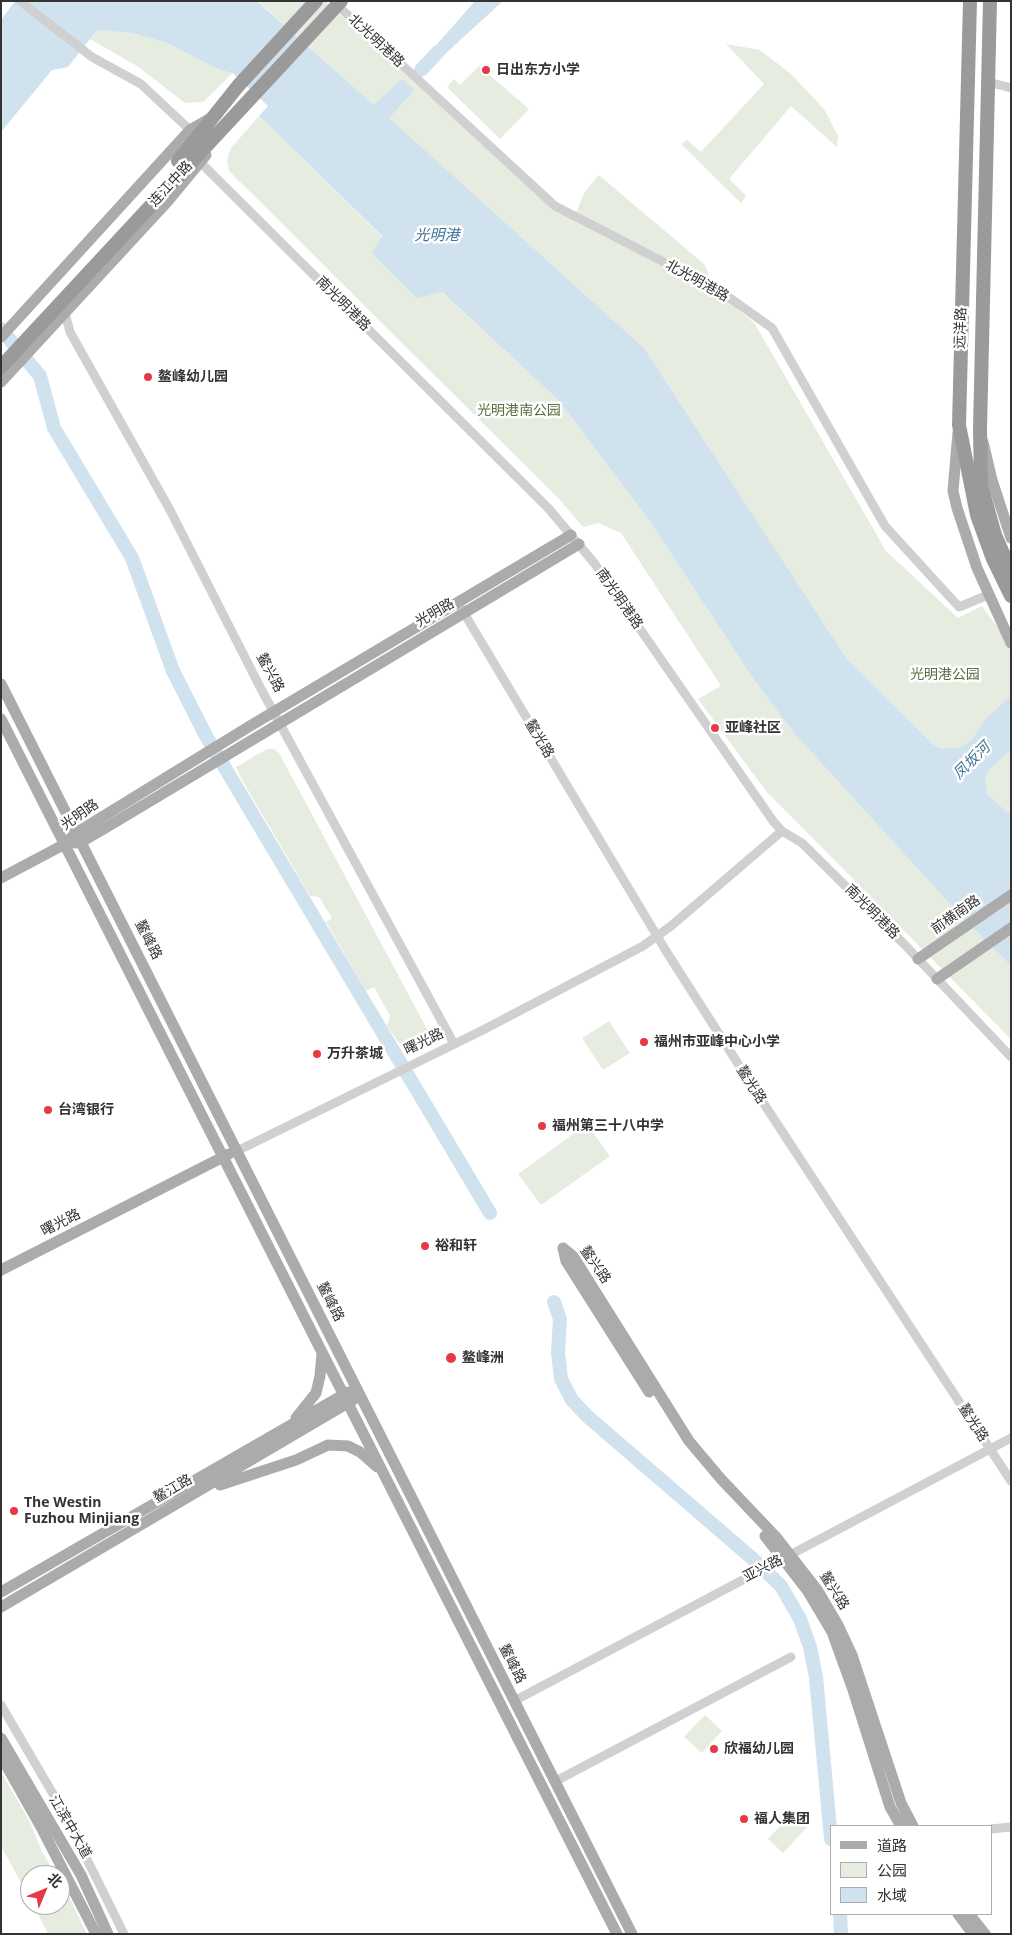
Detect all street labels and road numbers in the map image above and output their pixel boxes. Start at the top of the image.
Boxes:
street label: 北光明港路 [345,11,407,71]
street label: 连江中路 [146,158,196,210]
street label: 北光明港路 [662,257,732,305]
street label: 南光明港路 [312,273,374,335]
street label: 远洋路 [952,307,970,349]
street label: 南光明港路 [592,566,646,632]
street label: 光明路 [413,595,457,631]
street label: 鳌兴路 [253,651,287,695]
street label: 鳌光路 [521,717,557,761]
street label: 光明路 [58,796,102,834]
street label: 南光明港路 [841,881,903,943]
street label: 前横南路 [928,892,984,938]
street label: 鳌峰路 [131,917,165,963]
street label: 曙光路 [401,1025,447,1059]
street label: 鳌光路 [733,1063,769,1107]
street label: 曙光路 [38,1206,84,1240]
street label: 鳌兴路 [576,1243,614,1287]
street label: 鳌峰路 [313,1279,347,1325]
street label: 鳌光路 [955,1401,991,1445]
street label: 鳌江路 [151,1471,195,1507]
street label: 亚兴路 [740,1552,786,1586]
street label: 鳌兴路 [816,1569,852,1613]
street label: 鳌峰路 [495,1641,529,1687]
street label: 江滨中大道 [45,1792,95,1862]

